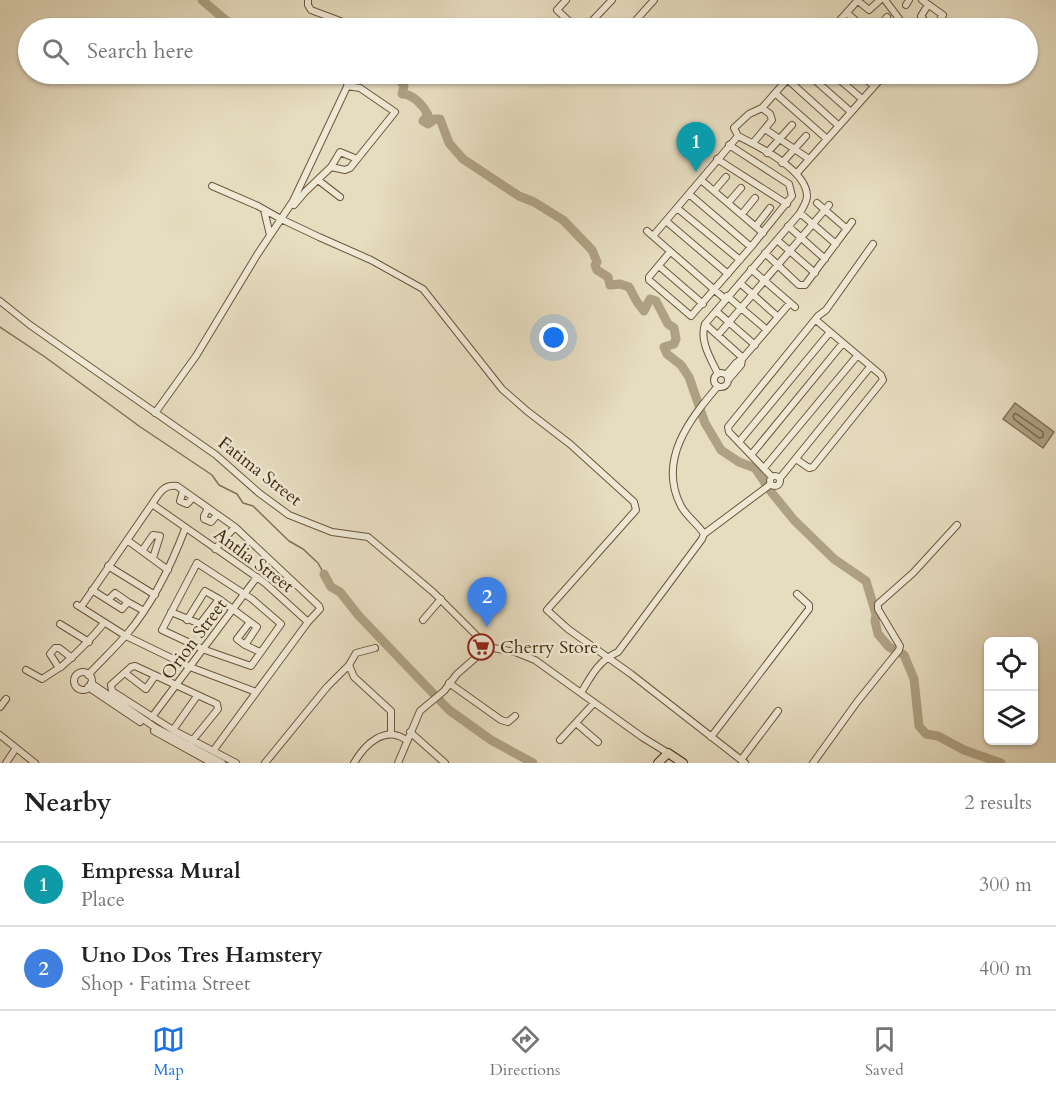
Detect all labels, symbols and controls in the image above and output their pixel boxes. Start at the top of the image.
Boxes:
search box [18,18,1038,84]
icon: search [39,35,72,68]
text: Search here [87,36,194,66]
pin: 1 [676,122,716,172]
your location [539,323,568,352]
street label: Fatima Street [213,431,307,512]
street label: Antlia Street [209,522,299,599]
pin: 2 [468,578,506,627]
street label: Orion Street [156,593,233,685]
supermarket icon: Cherry Store [466,632,496,662]
place label: Cherry Store [500,635,598,660]
map controls [984,637,1038,745]
button: locate [984,637,1038,691]
button: layers [984,691,1038,745]
text: Nearby [24,785,112,820]
text: 2 results [964,789,1032,816]
text: Empressa Mural [81,856,241,886]
text: 1 [38,871,49,898]
text: 300 m [979,871,1032,898]
text: Place [81,886,125,913]
text: Uno Dos Tres Hamstery [81,940,323,970]
text: 2 [38,955,49,982]
text: 400 m [979,955,1032,982]
text: Shop · Fatima Street [81,970,250,997]
tab: Map [152,1023,185,1081]
tab: Directions [490,1023,560,1081]
tab: Saved [865,1023,904,1081]

